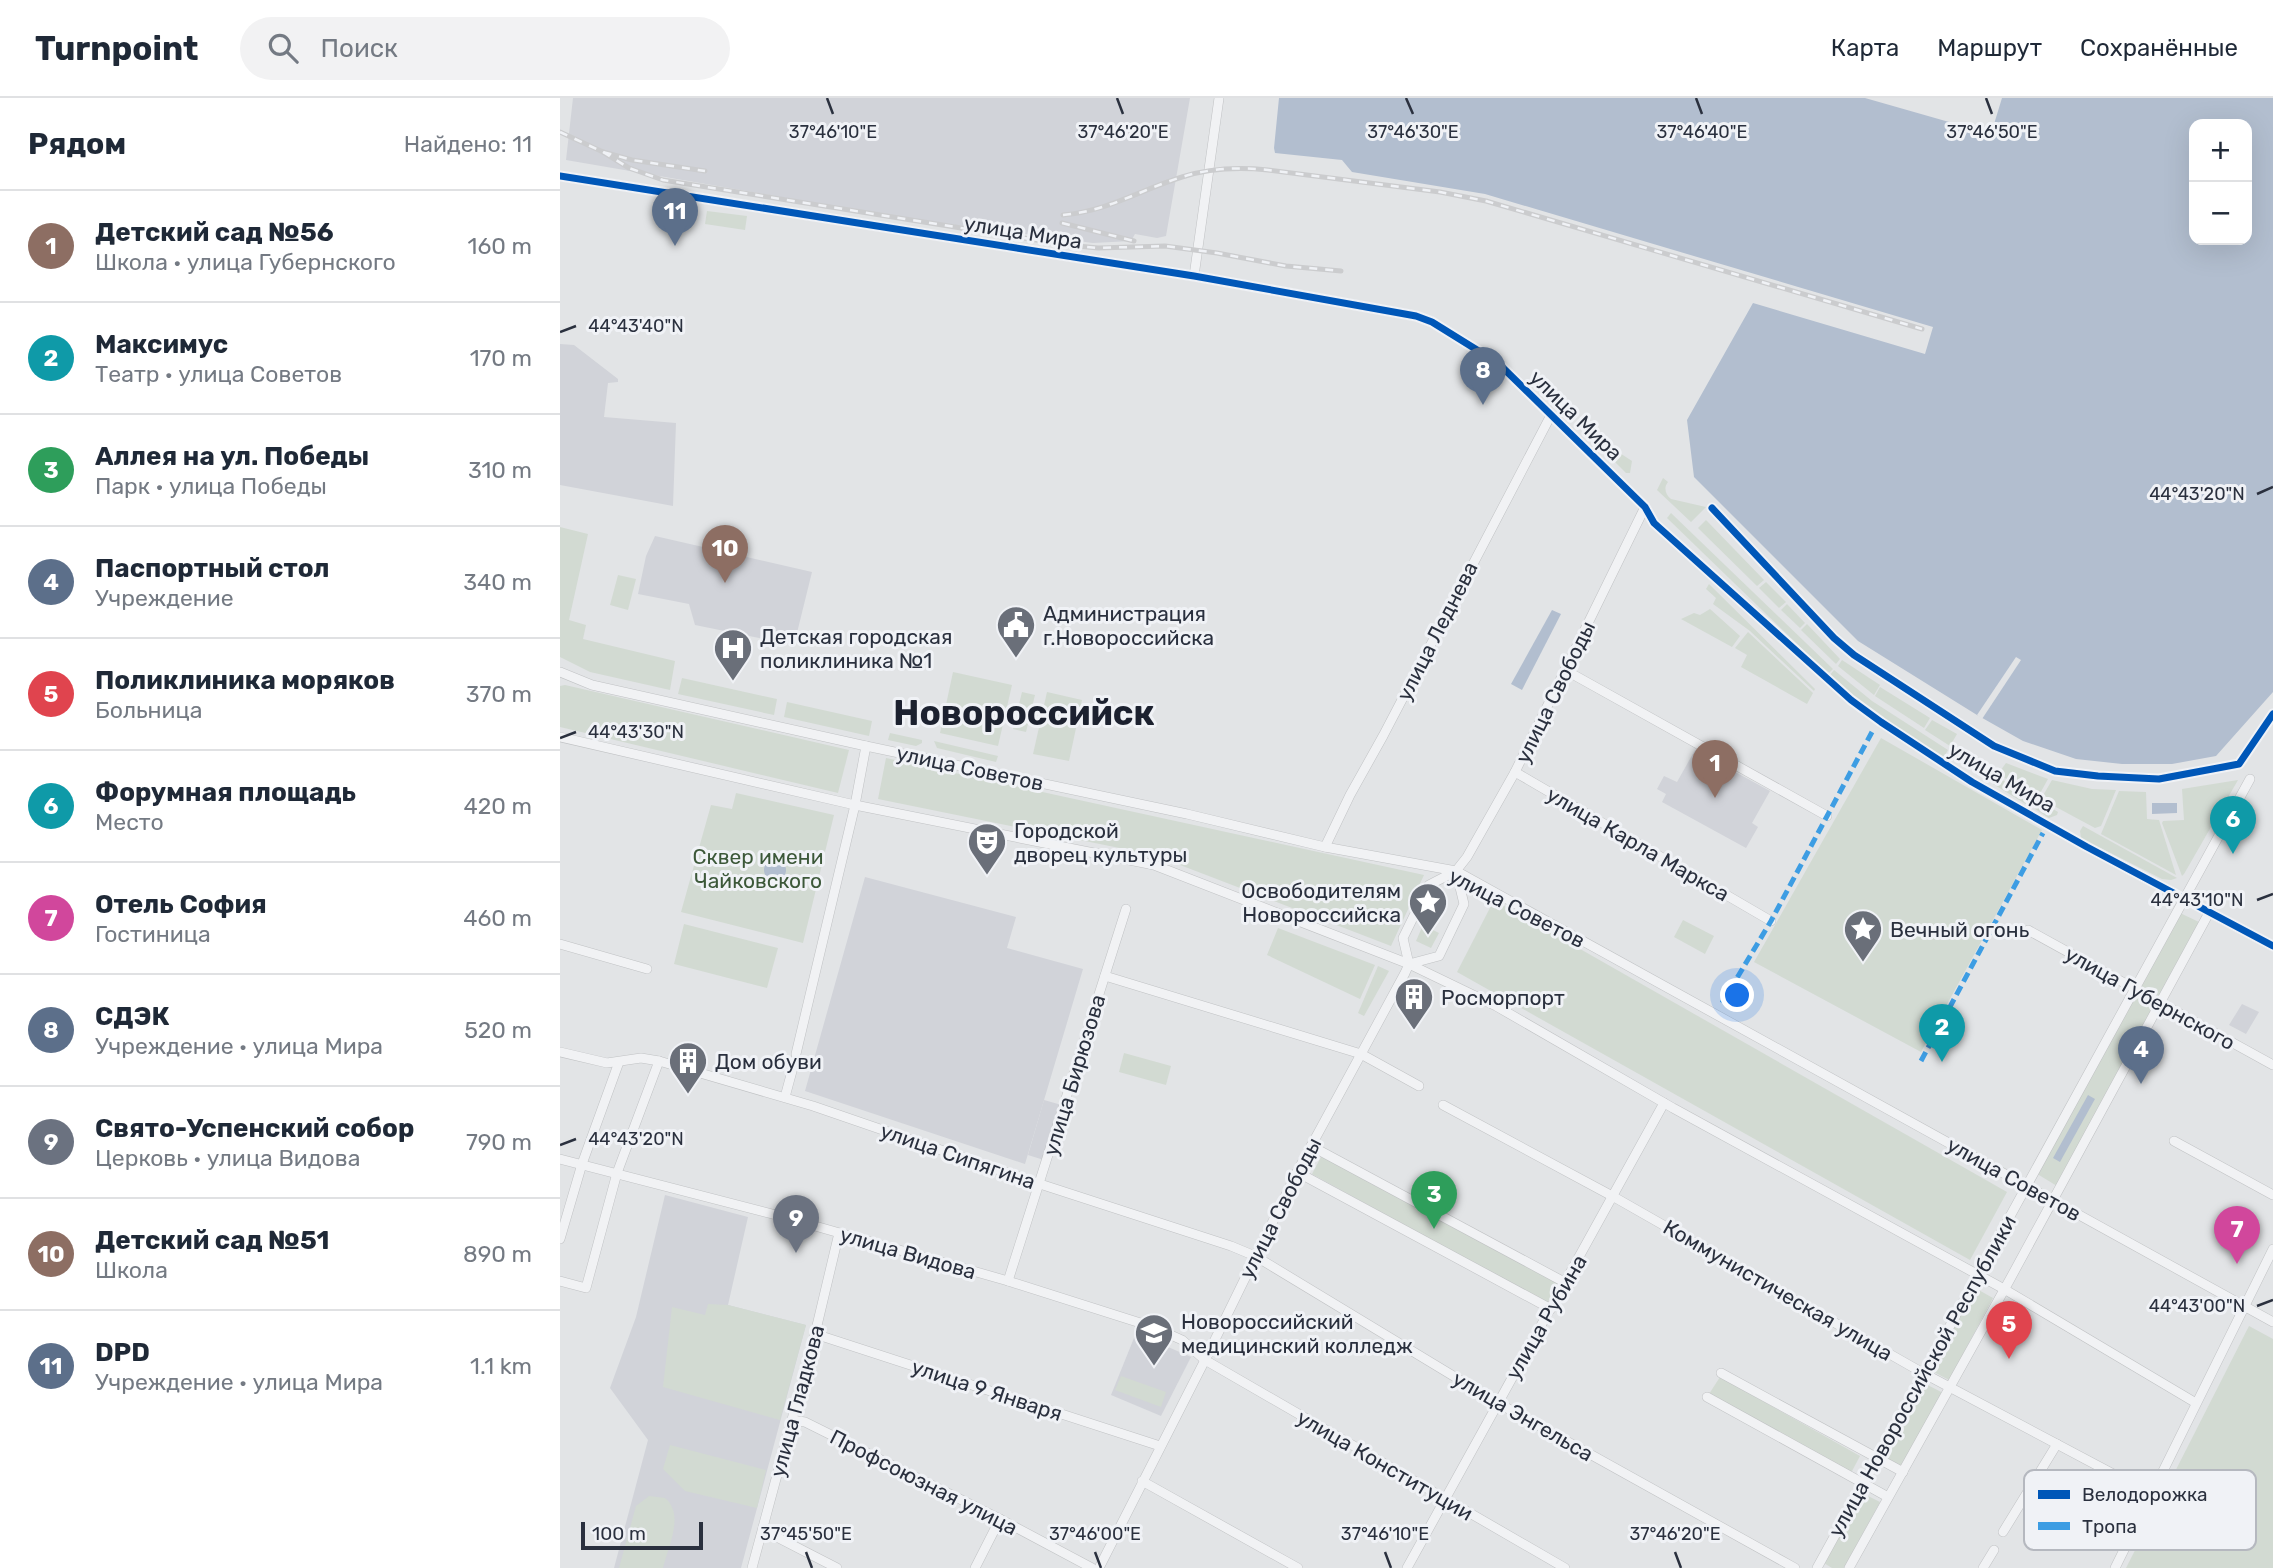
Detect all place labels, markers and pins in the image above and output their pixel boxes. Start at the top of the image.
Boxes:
pin: 11 [652,188,698,246]
pin: 8 [1460,347,1506,405]
pin: 10 [702,525,748,583]
place label: Администрация г.Новороссийска [1043,601,1214,650]
public building icon: Администрация г.Новороссийска [995,604,1037,659]
place label: Детская городская поликлиника №1 [760,624,952,673]
hospital icon: Детская городская поликлиника №1 [712,627,754,682]
pin: 1 [1692,740,1738,798]
pin: 6 [2210,796,2256,854]
place label: Городской дворец культуры [1014,818,1187,867]
theatre icon: Городской дворец культуры [966,821,1008,876]
place label: Освободителям Новороссийска [1241,878,1401,927]
place icon: Освободителям Новороссийска [1407,881,1449,936]
place icon: Вечный огонь [1842,908,1884,963]
place label: Вечный огонь [1890,917,2029,942]
building icon: Росморпорт [1393,976,1435,1031]
place label: Росморпорт [1441,985,1565,1010]
pin: 2 [1919,1004,1965,1062]
pin: 4 [2118,1026,2164,1084]
building icon: Дом обуви [667,1040,709,1095]
place label: Дом обуви [715,1049,822,1074]
pin: 3 [1411,1171,1457,1229]
pin: 9 [773,1195,819,1253]
pin: 7 [2214,1206,2260,1264]
pin: 5 [1986,1301,2032,1359]
place label: Новороссийский медицинский колледж [1181,1309,1413,1358]
school or university icon: Новороссийский медицинский колледж [1133,1312,1175,1367]

